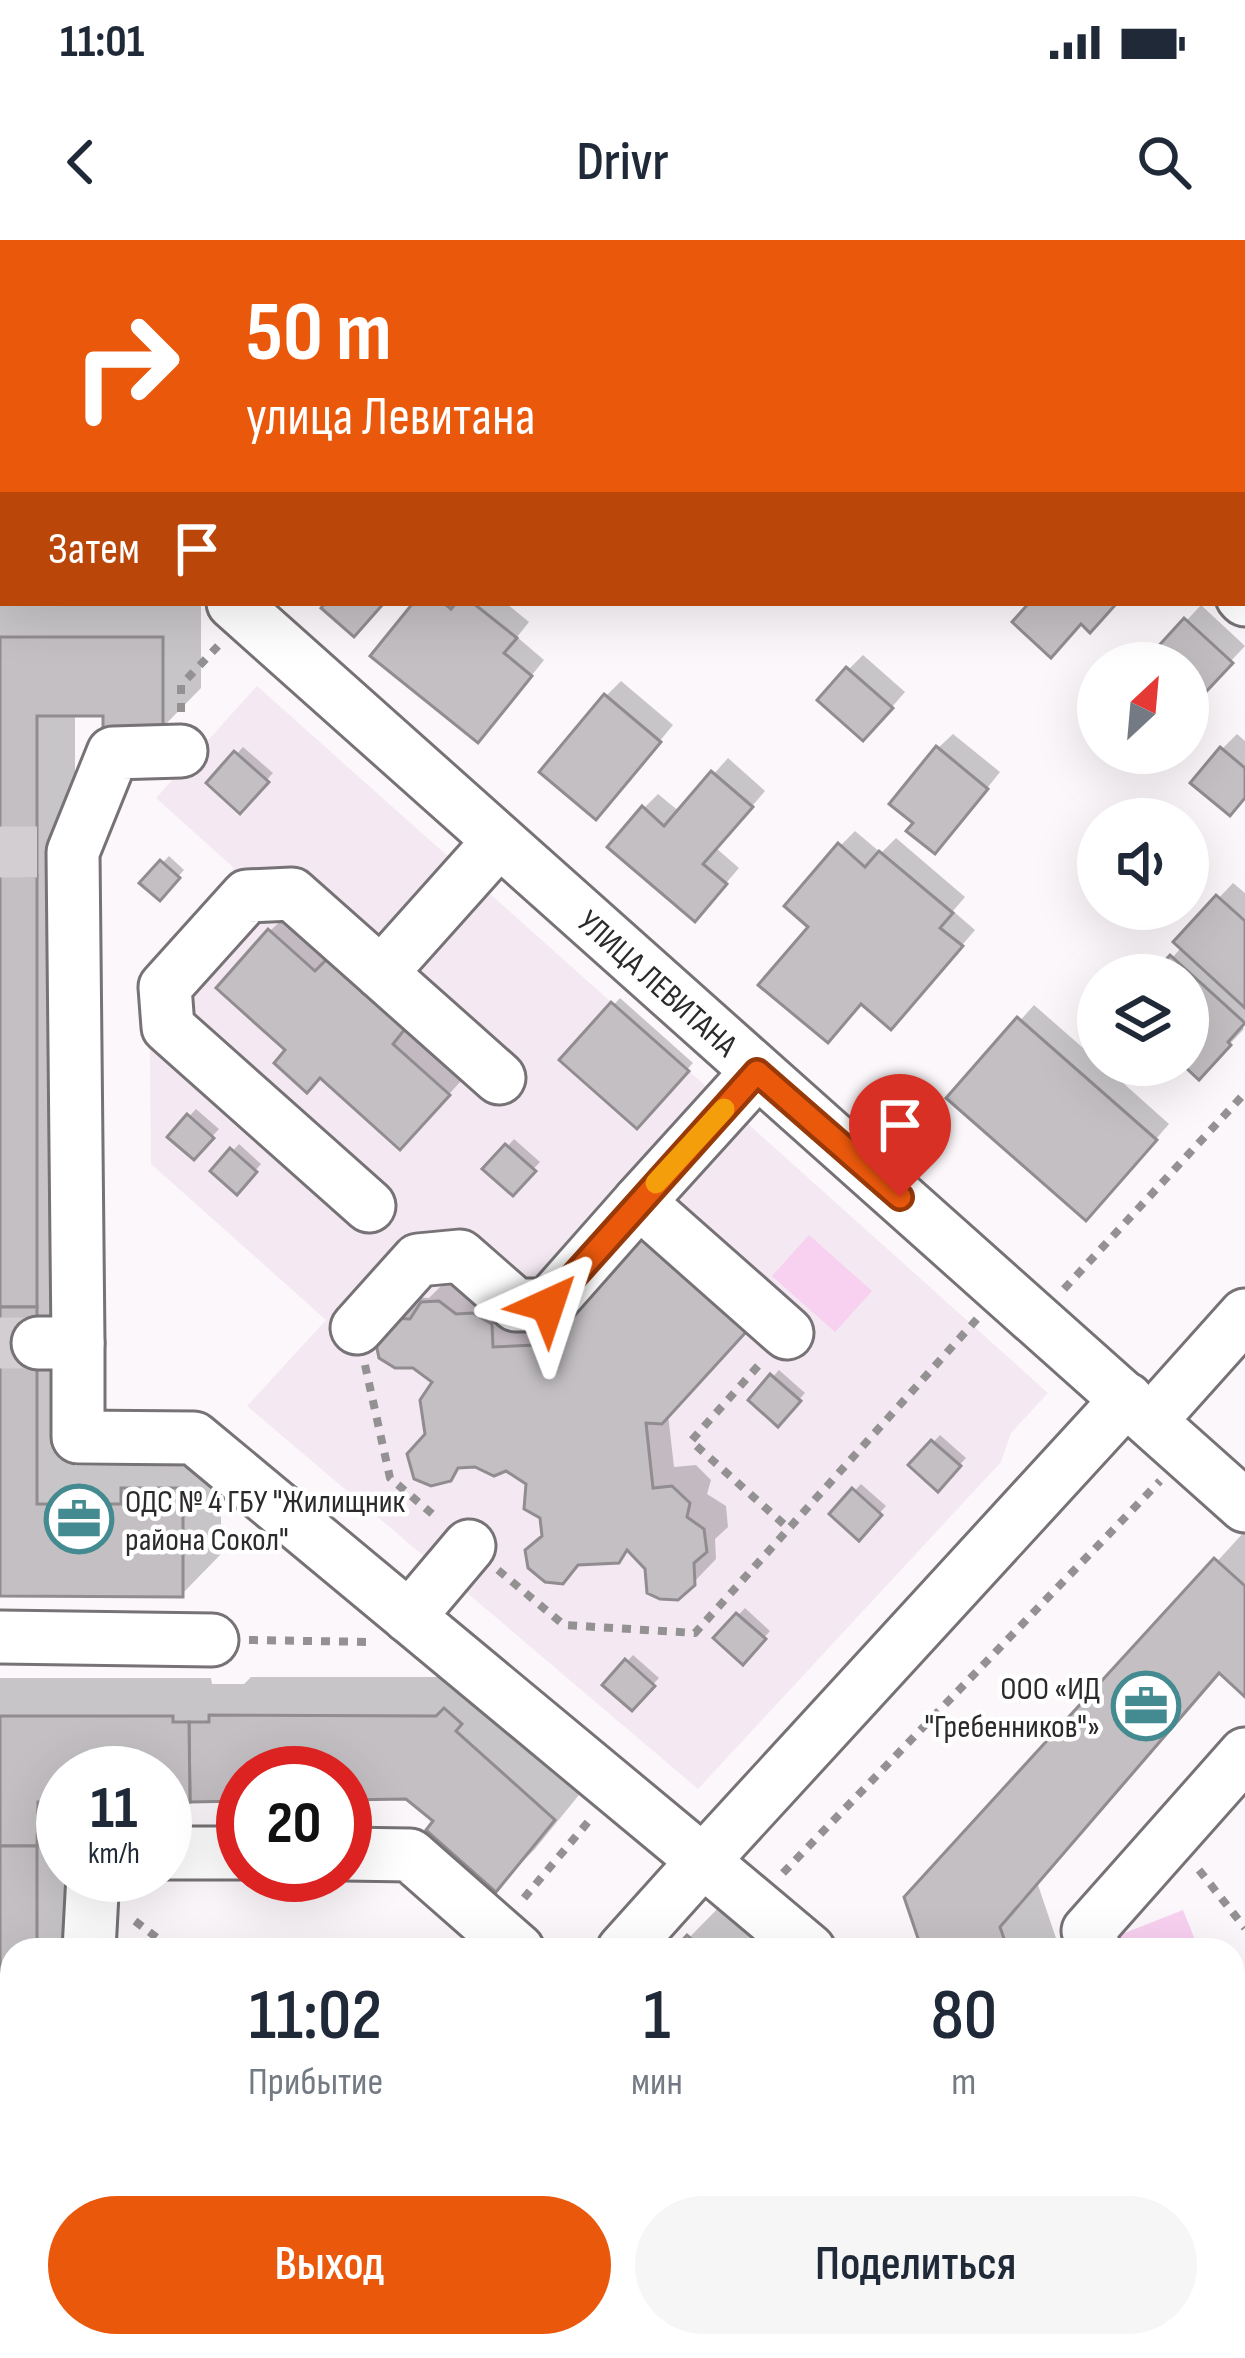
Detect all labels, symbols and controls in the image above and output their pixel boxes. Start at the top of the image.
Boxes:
text: 11:01 [60,15,144,70]
icon: back [48,129,114,195]
icon: search [1131,129,1197,195]
text: Drivr [576,130,669,195]
text: 50 m [246,283,392,384]
icon: right [48,288,204,444]
text: улица Левитана [246,385,535,450]
icon: arrive [164,516,230,582]
text: Затем [48,522,140,577]
north arrow [1077,642,1209,774]
map controls [1077,642,1209,1086]
button: sound [1077,798,1209,930]
street label: УЛИЦА ЛЕВИТАНА [569,902,746,1066]
button: layers [1077,954,1209,1086]
pin [849,1074,951,1197]
icon: arrive [867,1092,933,1158]
position arrow [485,1242,611,1368]
place label: ОДС № 4 ГБУ "Жилищник района Сокол" [125,1482,406,1560]
office icon: ОДС № 4 ГБУ "Жилищник района Сокол" [44,1484,114,1554]
place label: ООО «ИД "Гребенников"» [924,1669,1100,1747]
office icon: ООО «ИД "Гребенников"» [1111,1671,1181,1741]
speed limit sign: 20 [216,1746,372,1902]
text: 11 [90,1773,138,1845]
text: km/h [88,1836,140,1872]
text: 11:02 [249,1973,382,2060]
text: 1 [643,1973,670,2060]
text: 80 [931,1973,997,2060]
text: Прибытие [248,2059,383,2106]
text: мин [631,2059,683,2106]
text: m [951,2059,976,2106]
button: Выход [48,2196,611,2334]
button: Поделиться [635,2196,1197,2334]

